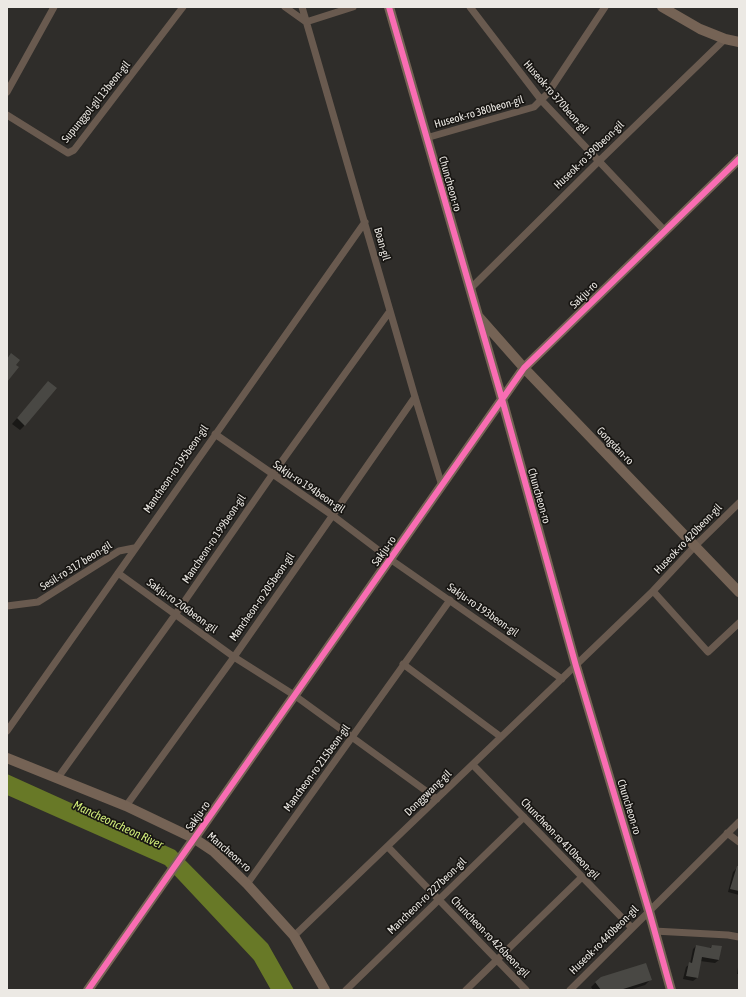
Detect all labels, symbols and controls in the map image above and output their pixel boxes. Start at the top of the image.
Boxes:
street label: Huseok-ro 370beon-gil [521,58,591,136]
street label: Supunggol-gil 13beon-gil [59,59,133,145]
street label: Huseok-ro 380beon-gil [433,93,525,131]
street label: Huseok-ro 390beon-gil [551,118,627,192]
street label: Chuncheon-ro [436,155,464,213]
street label: Boan-gil [371,226,393,262]
street label: Sakju-ro [567,278,601,312]
street label: Mancheon-ro 195beon-gil [141,422,211,516]
street label: Gongdan-ro [594,424,636,468]
street label: Sakju-ro 194beon-gil [270,458,348,516]
street label: Chuncheon-ro [525,467,553,525]
street label: Mancheon-ro 199beon-gil [179,492,249,586]
street label: Huseok-ro 420beon-gil [651,501,725,577]
street label: Sakju-ro [369,533,399,569]
street label: Sesil-ro 317 beon-gil [38,539,114,593]
street label: Mancheon-ro 205beon-gil [227,550,297,644]
street label: Sakju-ro 206beon-gil [144,576,220,636]
street label: Sakju-ro 193beon-gil [445,580,521,640]
street label: Mancheon-ro 215beon-gil [281,722,353,814]
street label: Donggwang-gil [402,767,454,819]
street label: Chuncheon-ro [614,778,644,836]
street label: Chuncheon-ro 410beon-gil [518,796,602,882]
water label: Mancheoncheon River [71,798,165,852]
street label: Sakju-ro [183,798,213,834]
street label: Mancheon-ro [204,829,254,875]
street label: Mancheon-ro 227beon-gil [385,855,469,937]
street label: Chuncheon-ro 426beon-gil [448,894,532,980]
street label: Huseok-ro 440beon-gil [567,903,641,977]

